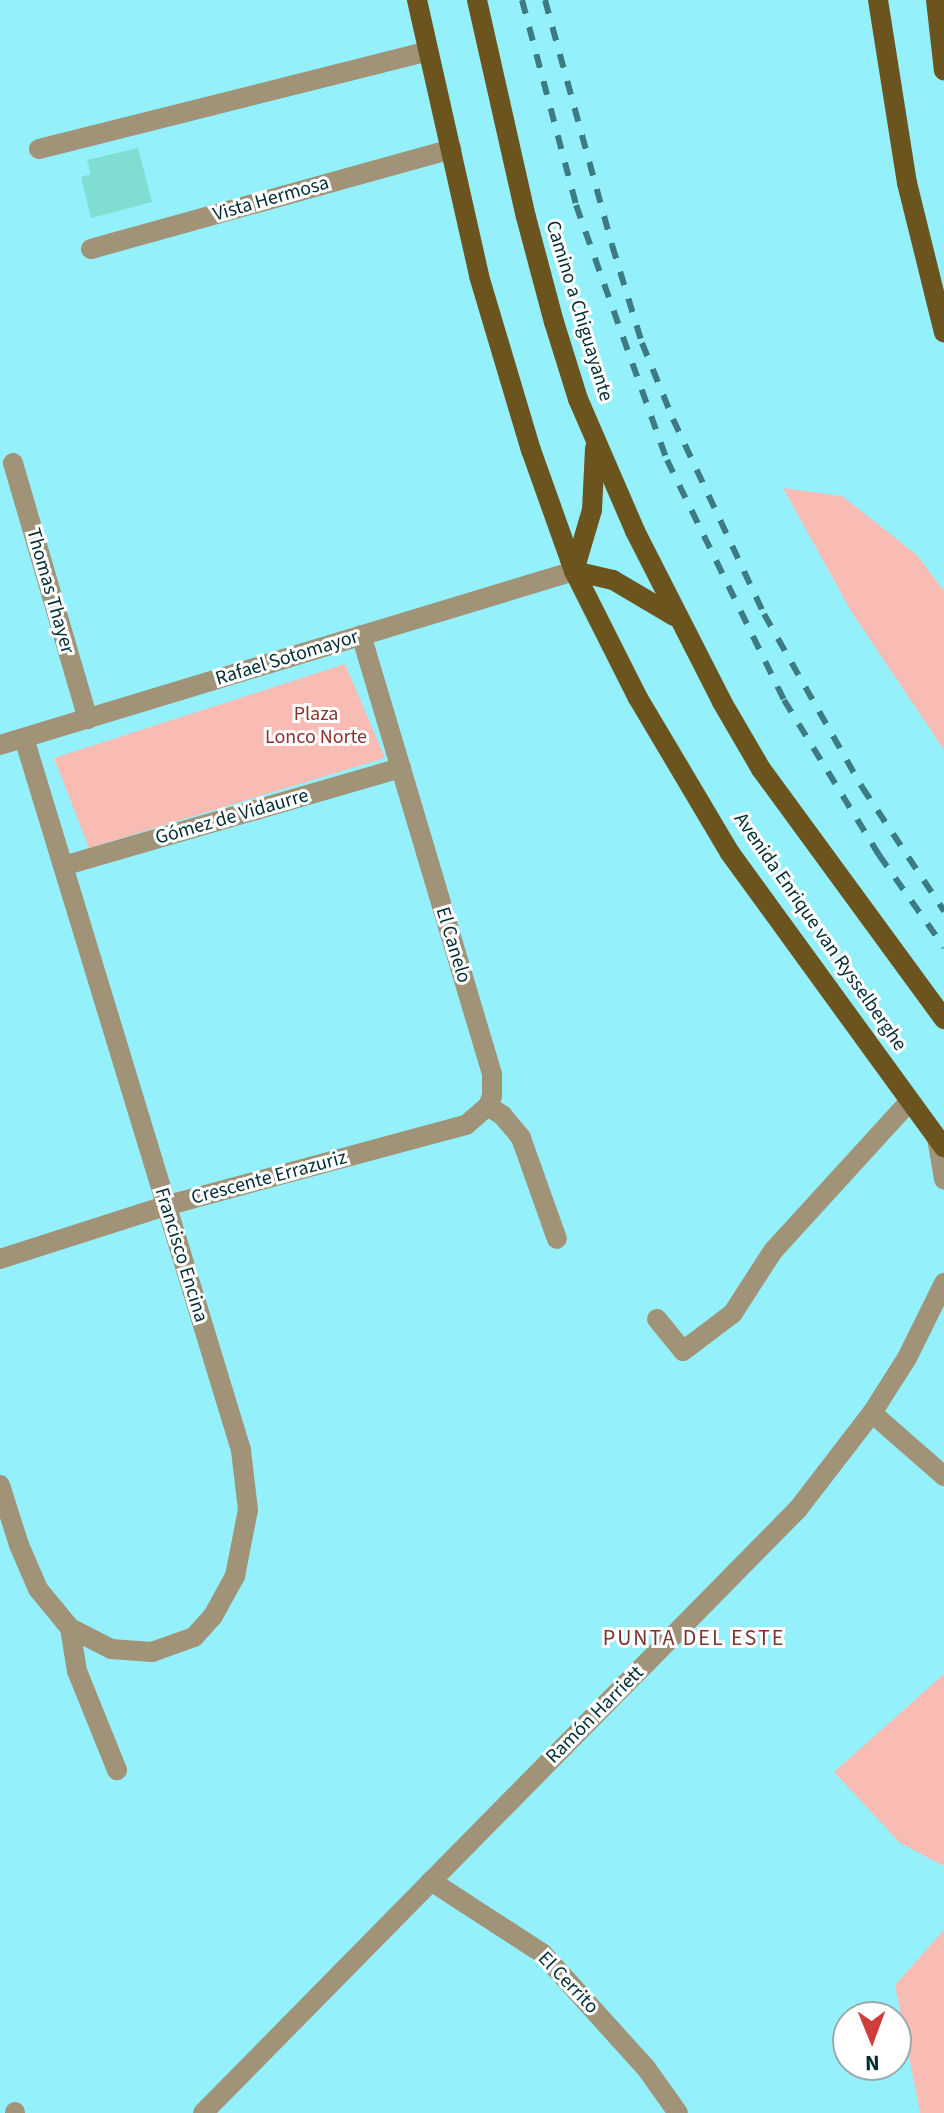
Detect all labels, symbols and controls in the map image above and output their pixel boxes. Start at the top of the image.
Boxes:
street label: Vista Hermosa [210,171,332,227]
street label: Camino a Chiguayante [540,218,618,404]
street label: Thomas Thayer [21,526,79,656]
street label: Rafael Sotomayor [213,625,361,691]
park label: Plaza Lonco Norte [265,703,367,750]
street label: Gómez de Vidaurre [153,784,311,850]
street label: Avenida Enrique van Rysselberghe [728,808,912,1056]
street label: El Canelo [430,904,476,986]
street label: Crescente Errazuriz [189,1146,349,1210]
street label: Francisco Encina [149,1185,213,1325]
district label: PUNTA DEL ESTE [603,1626,785,1652]
street label: Ramón Harriett [541,1661,649,1769]
street label: El Cerrito [533,1947,603,2019]
north arrow [832,2001,912,2081]
text: N [865,2047,880,2079]

